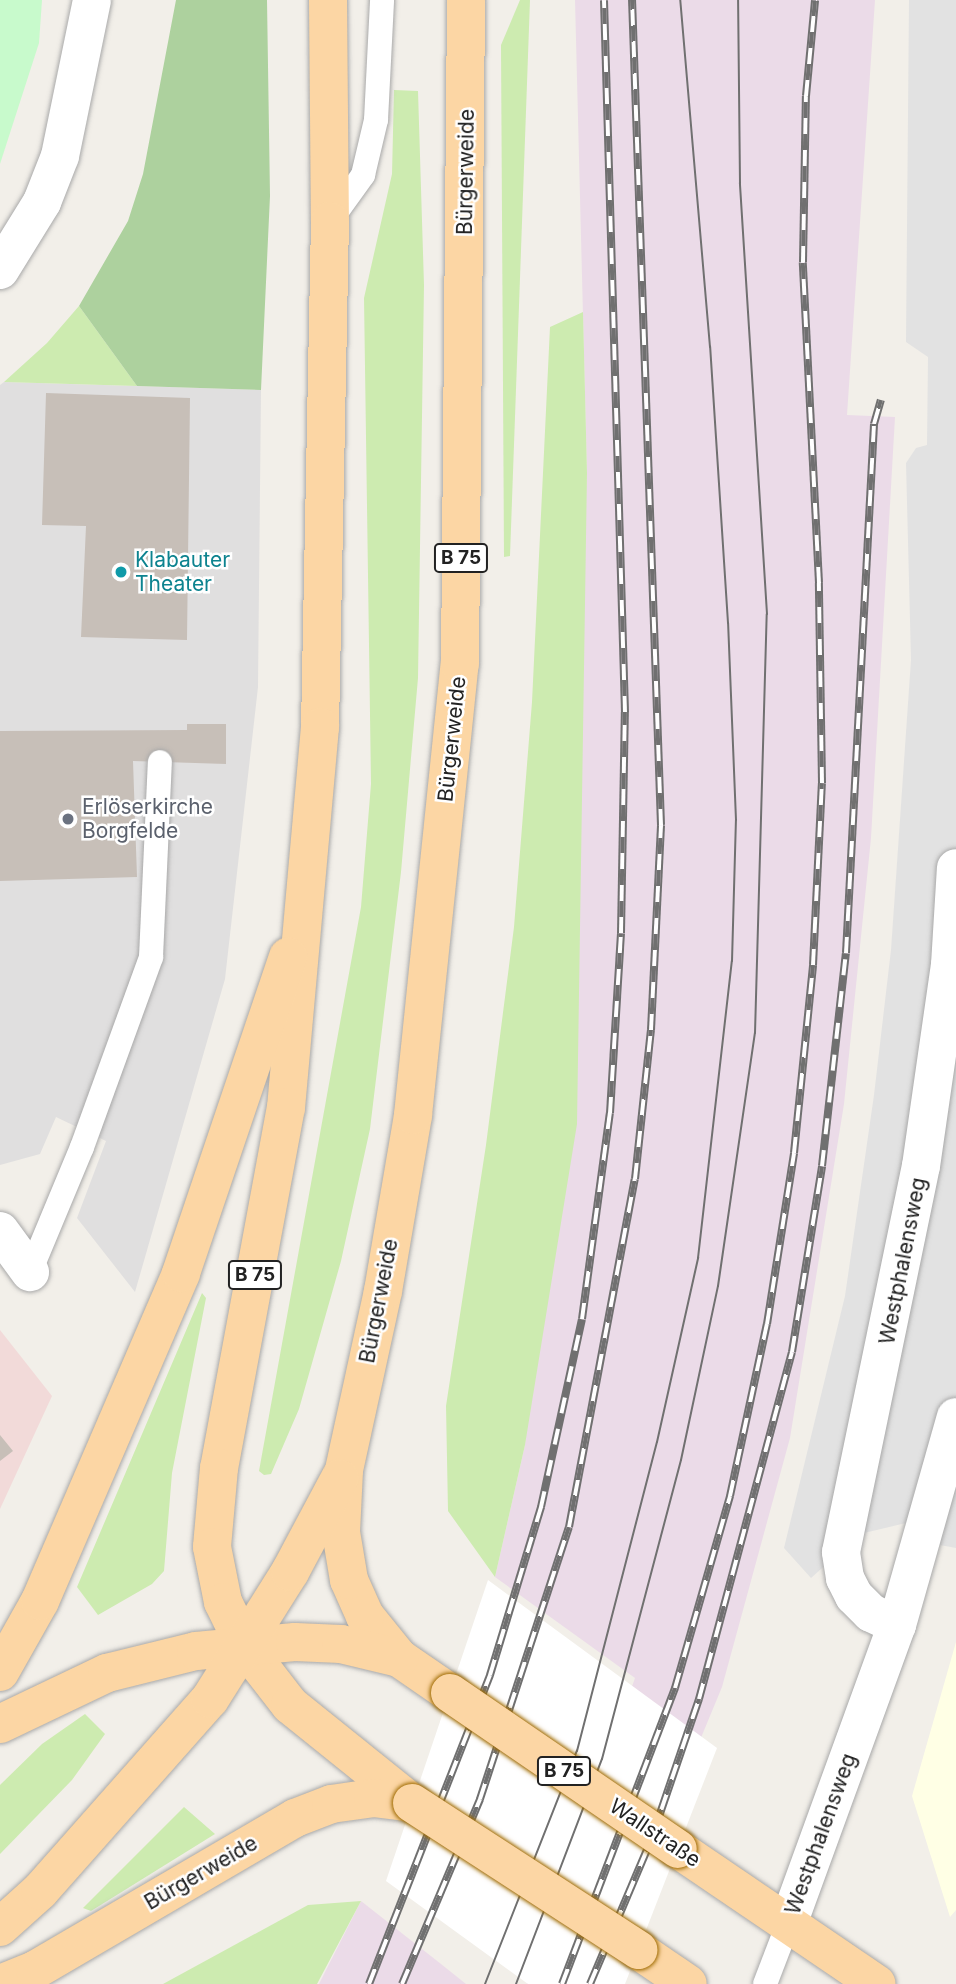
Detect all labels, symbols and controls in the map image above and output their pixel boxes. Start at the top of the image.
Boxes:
street label: Bürgerweide [452,109,480,235]
road number: B 75 [433,542,489,573]
place label: Klabauter Theater [135,547,230,597]
marker: Klabauter Theater [113,564,129,580]
street label: Bürgerweide [433,675,471,803]
place label: Erlöserkirche Borgfelde [82,794,213,844]
marker: Erlöserkirche Borgfelde [60,811,76,827]
street label: Westphalensweg [874,1175,932,1347]
street label: Bürgerweide [355,1237,403,1365]
road number: B 75 [227,1260,283,1290]
street label: Westphalensweg [780,1750,862,1918]
road number: B 75 [536,1756,592,1786]
street label: Wallstraße [605,1793,705,1873]
street label: Bürgerweide [140,1831,262,1915]

